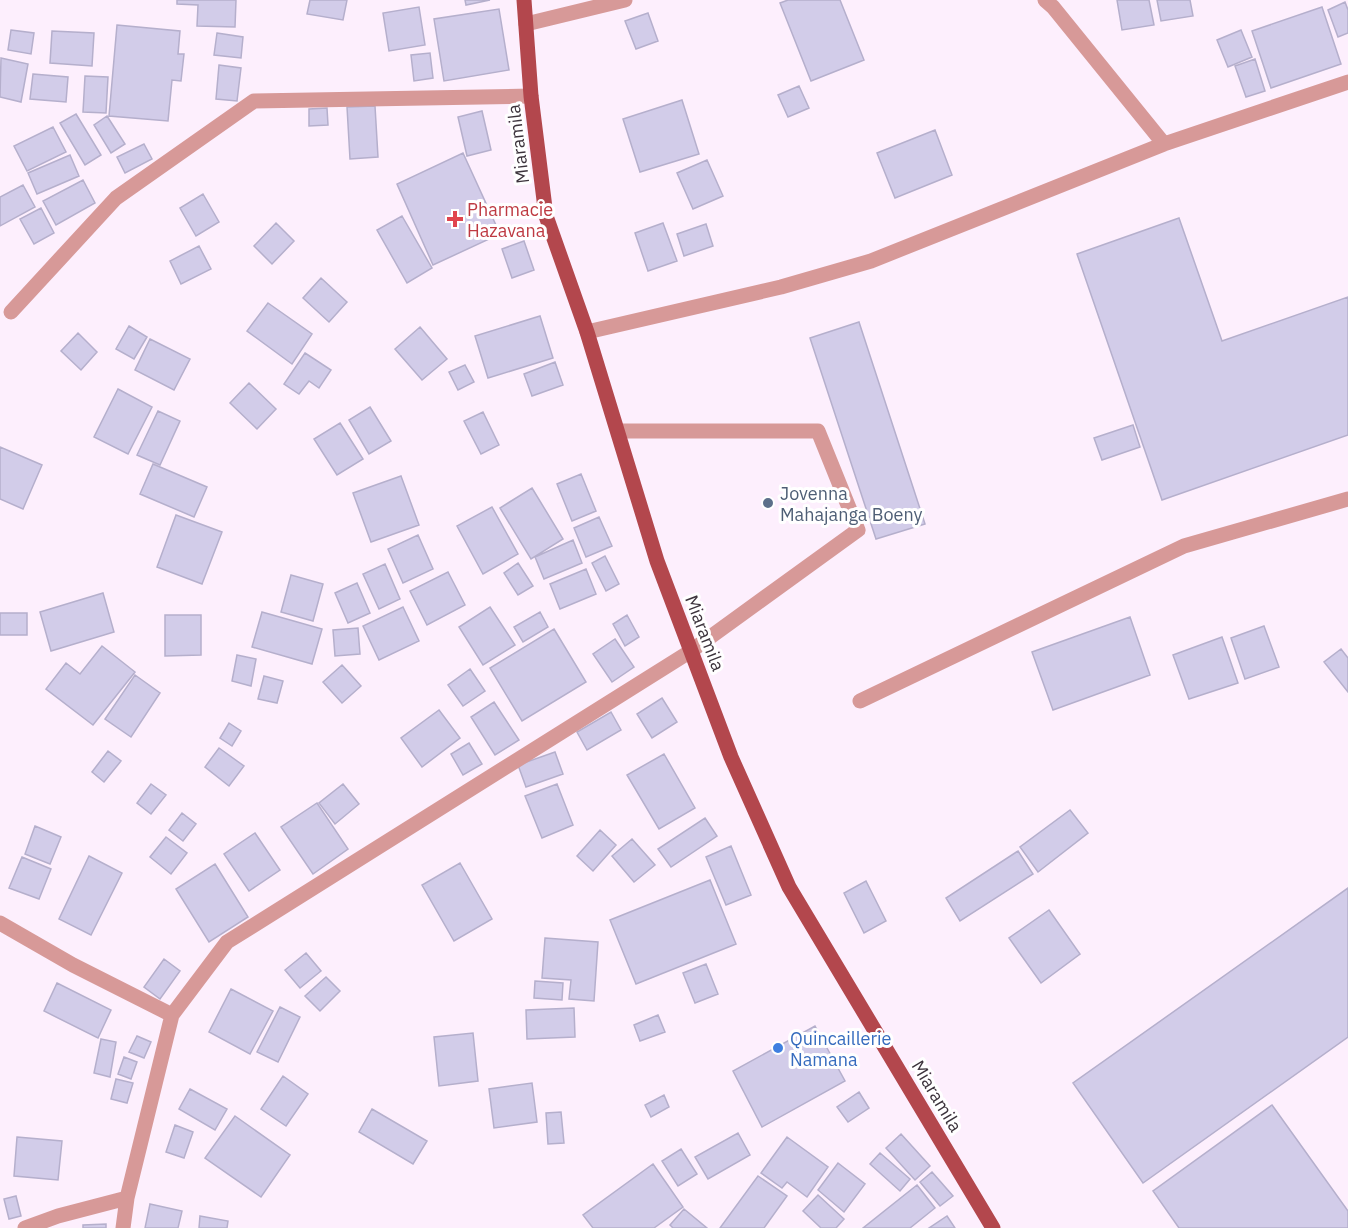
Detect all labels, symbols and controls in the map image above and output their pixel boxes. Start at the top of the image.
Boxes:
street label: Miaramila [502,103,534,185]
place label: Pharmacie Hazavana [467,198,553,242]
marker: Pharmacie Hazavana [448,212,462,226]
place label: Jovenna Mahajanga Boeny [780,482,923,526]
marker: Jovenna Mahajanga Boeny [761,496,775,510]
street label: Miaramila [680,592,730,675]
place label: Quincaillerie Namana [790,1027,892,1071]
marker: Quincaillerie Namana [771,1041,785,1055]
street label: Miaramila [907,1056,968,1136]

